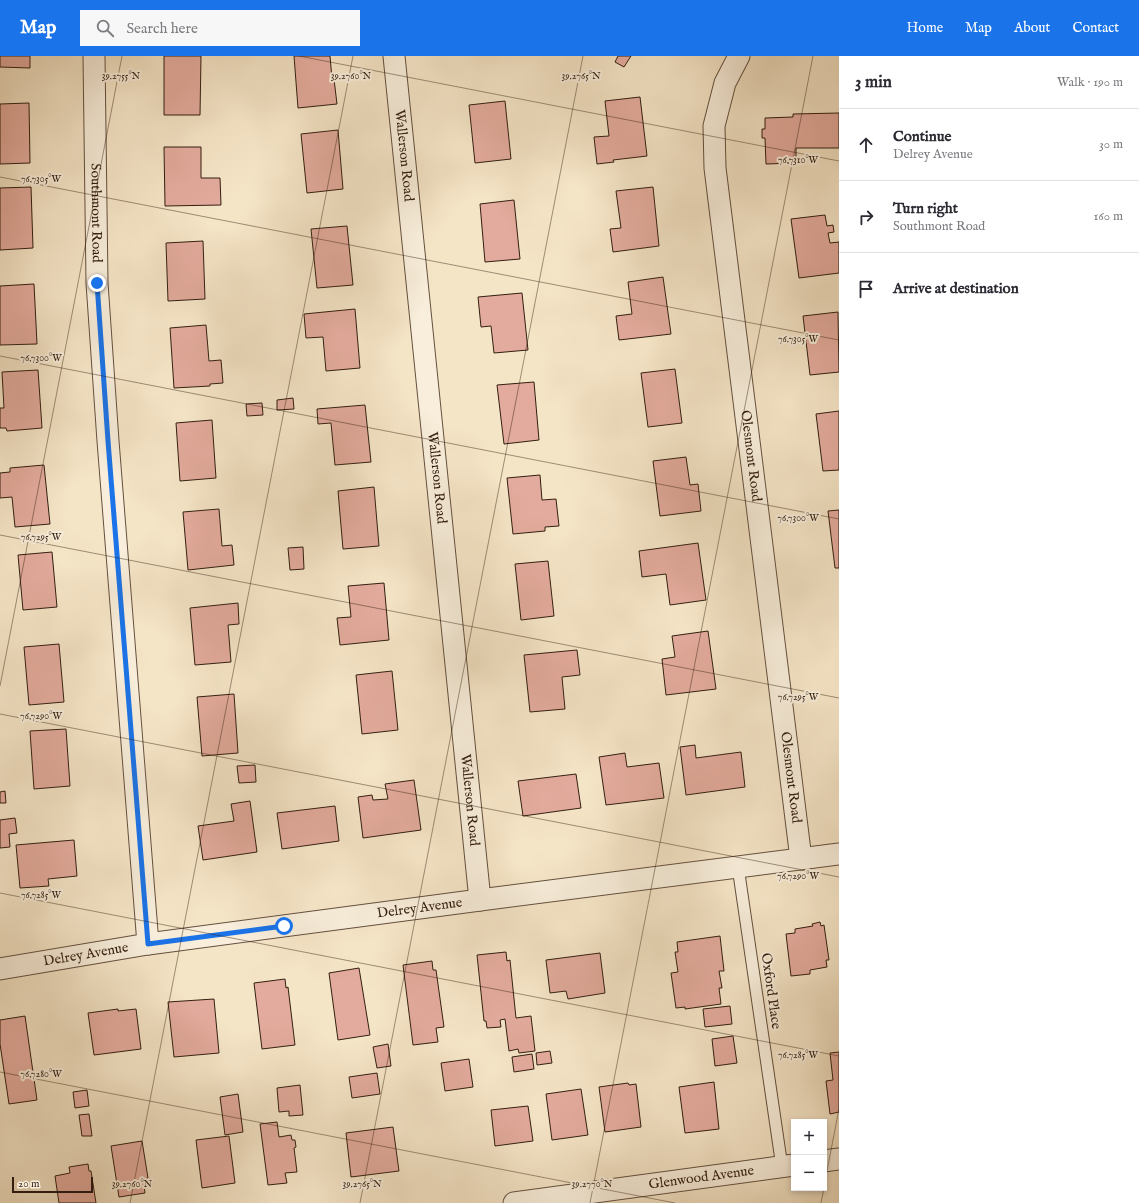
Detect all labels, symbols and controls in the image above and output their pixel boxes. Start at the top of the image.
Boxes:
search box [80,10,360,46]
text: Map [20,16,56,40]
icon: search [94,17,116,39]
text: Search here [126,19,198,38]
text: Home [907,19,943,37]
text: Map [965,19,992,37]
text: About [1014,19,1050,37]
text: Contact [1072,19,1119,37]
text: 39.2755°N [102,70,141,83]
text: 39.2760°N [331,70,372,83]
text: 39.2765°N [561,70,601,83]
text: 3 min [855,72,892,93]
text: Walk · 190 m [1057,74,1123,91]
street label: Wallerson Road [391,109,418,203]
text: Continue [893,127,951,146]
icon: ahead [855,134,877,156]
text: 30 m [1099,136,1123,153]
text: Delrey Avenue [893,146,973,163]
text: 76.7310°W [778,154,819,167]
street label: Southmont Road [86,163,106,263]
text: 76.7305°W [21,173,62,186]
text: Turn right [893,199,958,218]
icon: right [855,206,877,228]
text: 160 m [1093,208,1123,225]
text: Southmont Road [893,218,985,235]
route end [88,274,106,292]
icon: arrive [855,278,877,300]
text: Arrive at destination [893,279,1019,298]
text: 76.7305°W [778,333,819,346]
text: 76.7300°W [20,352,62,365]
street label: Olesmont Road [736,409,766,503]
street label: Wallerson Road [423,431,451,525]
text: 76.7300°W [777,512,819,525]
text: 76.7295°W [21,531,62,544]
text: 76.7295°W [778,691,819,704]
text: 76.7290°W [20,710,62,723]
street label: Olesmont Road [776,731,806,825]
street label: Wallerson Road [456,753,484,848]
text: 76.7290°W [777,870,819,883]
text: 76.7285°W [21,889,62,902]
street label: Delrey Avenue [376,893,464,923]
route start [275,917,293,935]
street label: Delrey Avenue [42,938,130,971]
street label: Oxford Place [757,952,785,1031]
text: 76.7285°W [778,1049,819,1062]
text: 76.7280°W [20,1068,62,1081]
map controls [791,1119,827,1191]
button: + [791,1119,827,1155]
button: − [791,1155,827,1191]
street label: Glenwood Avenue [647,1161,756,1194]
scale bar [12,1175,93,1194]
text: 20 m [18,1177,39,1191]
text: 39.2760°N [112,1178,153,1191]
text: 39.2765°N [342,1178,382,1191]
text: 39.2770°N [572,1178,613,1191]

